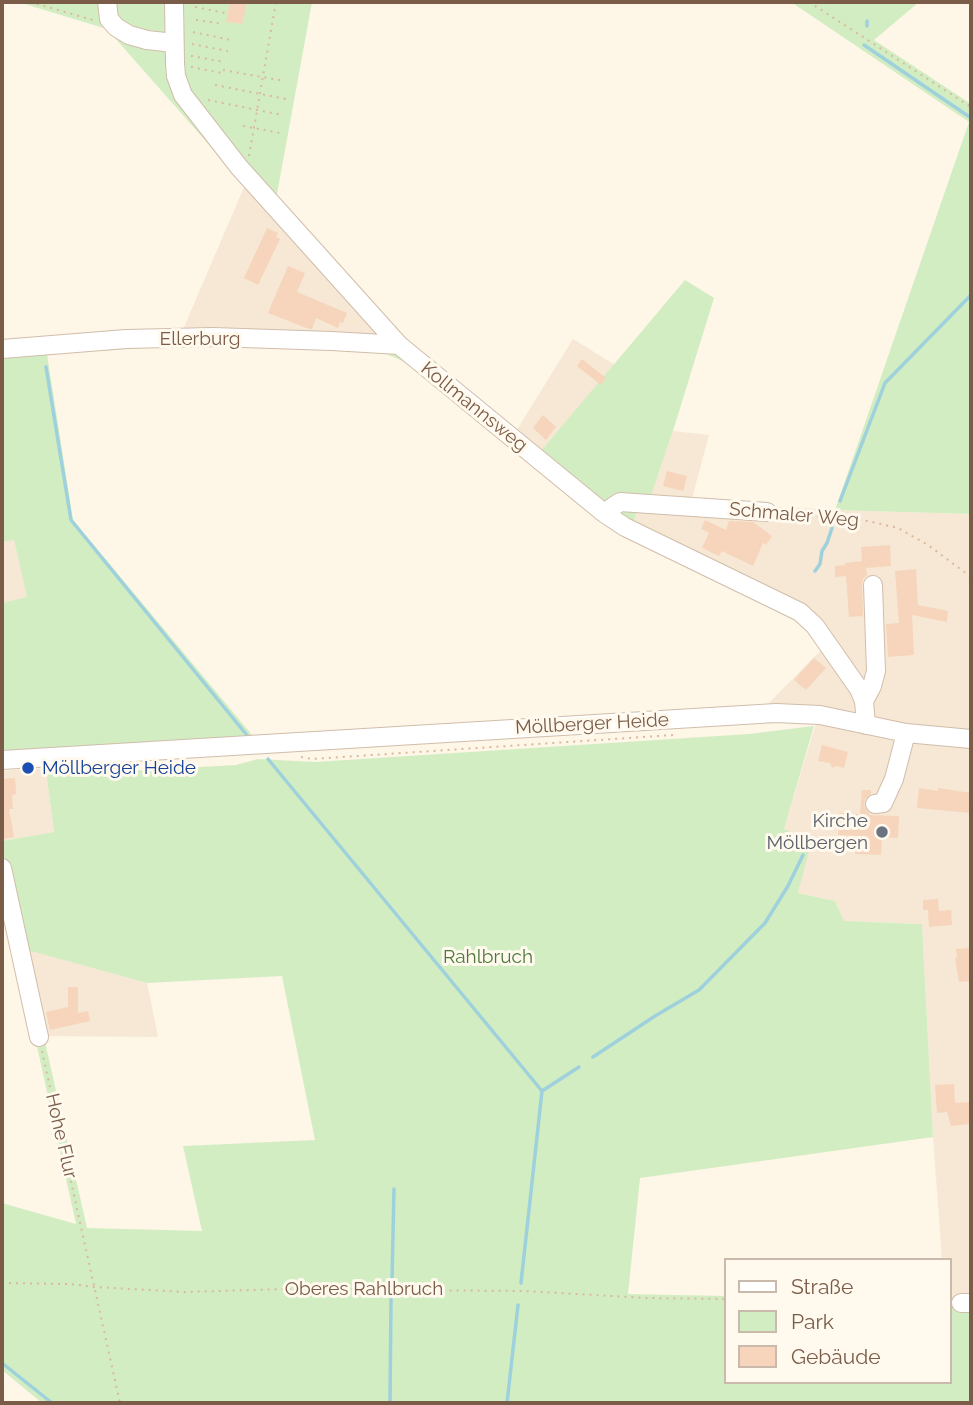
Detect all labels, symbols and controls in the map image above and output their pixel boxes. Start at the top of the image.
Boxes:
street label: Ellerburg [160,328,240,350]
street label: Kollmannsweg [416,357,532,457]
street label: Schmaler Weg [728,498,860,532]
street label: Möllberger Heide [515,709,669,739]
place label: Möllberger Heide [42,757,196,779]
marker: Möllberger Heide [20,760,36,776]
place label: Kirche Möllbergen [767,810,868,854]
marker: Kirche Möllbergen [874,824,890,840]
park label: Rahlbruch [443,946,533,968]
street label: Hohe Flur [40,1091,82,1181]
legend [724,1258,952,1384]
text: Straße [791,1274,853,1299]
street label: Oberes Rahlbruch [285,1278,443,1300]
text: Park [791,1309,834,1334]
text: Gebäude [791,1344,881,1369]

